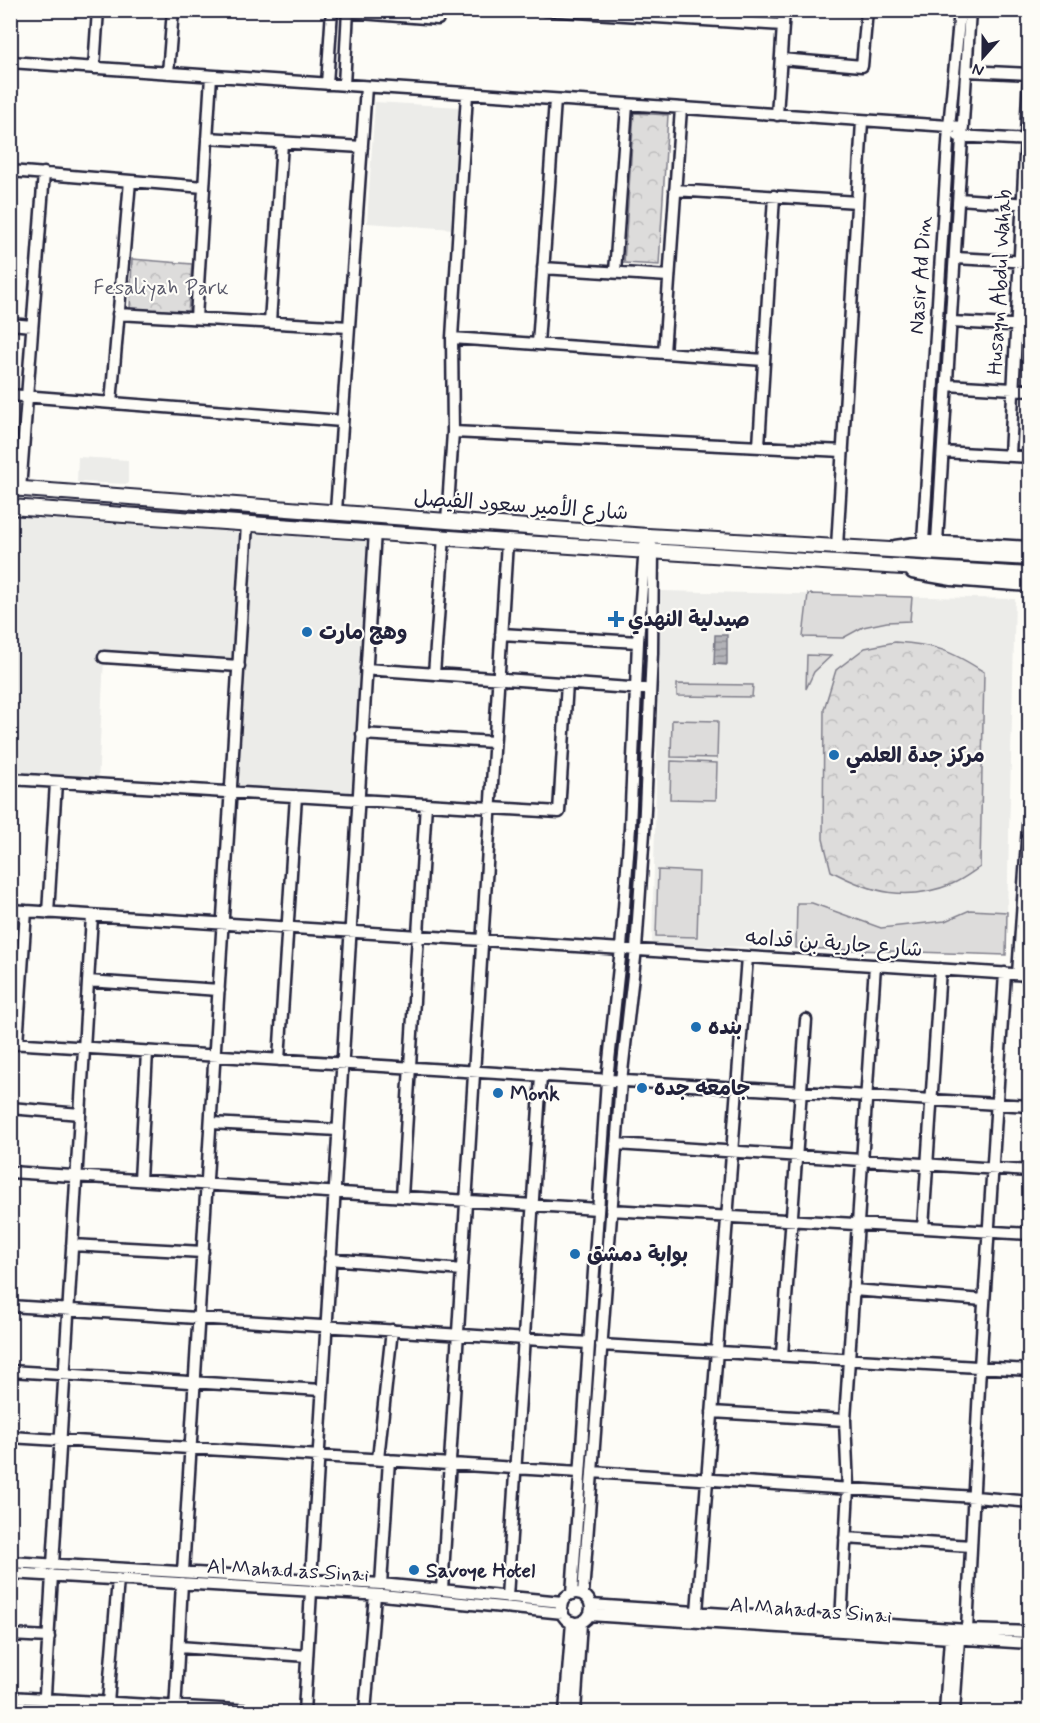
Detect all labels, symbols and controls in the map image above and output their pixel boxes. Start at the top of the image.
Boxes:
north arrow [953,27,1013,87]
text: N [969,58,987,81]
street label: Husayn Abdul Wahab [981,189,1019,376]
street label: Nasir Ad Din [903,214,939,335]
park label: Fesaliyah Park [93,274,229,302]
street label: شارع الأمير سعود الفيصل [413,484,629,527]
place label: صيدلية النهدي [628,606,750,635]
marker: صيدلية النهدي [609,612,623,626]
place label: وهج مارت [319,619,407,647]
marker: وهج مارت [300,625,314,639]
place label: مركز جدة العلمي [846,742,985,774]
marker: مركز جدة العلمي [827,748,841,762]
street label: شارع جارية بن قدامه [745,924,923,964]
place label: بنده [708,1014,742,1042]
marker: بنده [689,1020,703,1034]
place label: جامعه جده [654,1075,750,1103]
place label: Monk [510,1080,560,1108]
marker: جامعه جده [635,1081,649,1095]
marker: Monk [491,1086,505,1100]
place label: بوابة دمشق [587,1241,688,1269]
marker: بوابة دمشق [568,1247,582,1261]
street label: Al Mahad as Sinai [206,1553,370,1589]
place label: Savoye Hotel [426,1557,535,1585]
marker: Savoye Hotel [407,1563,421,1577]
street label: Al Mahad as Sinai [729,1591,893,1631]

